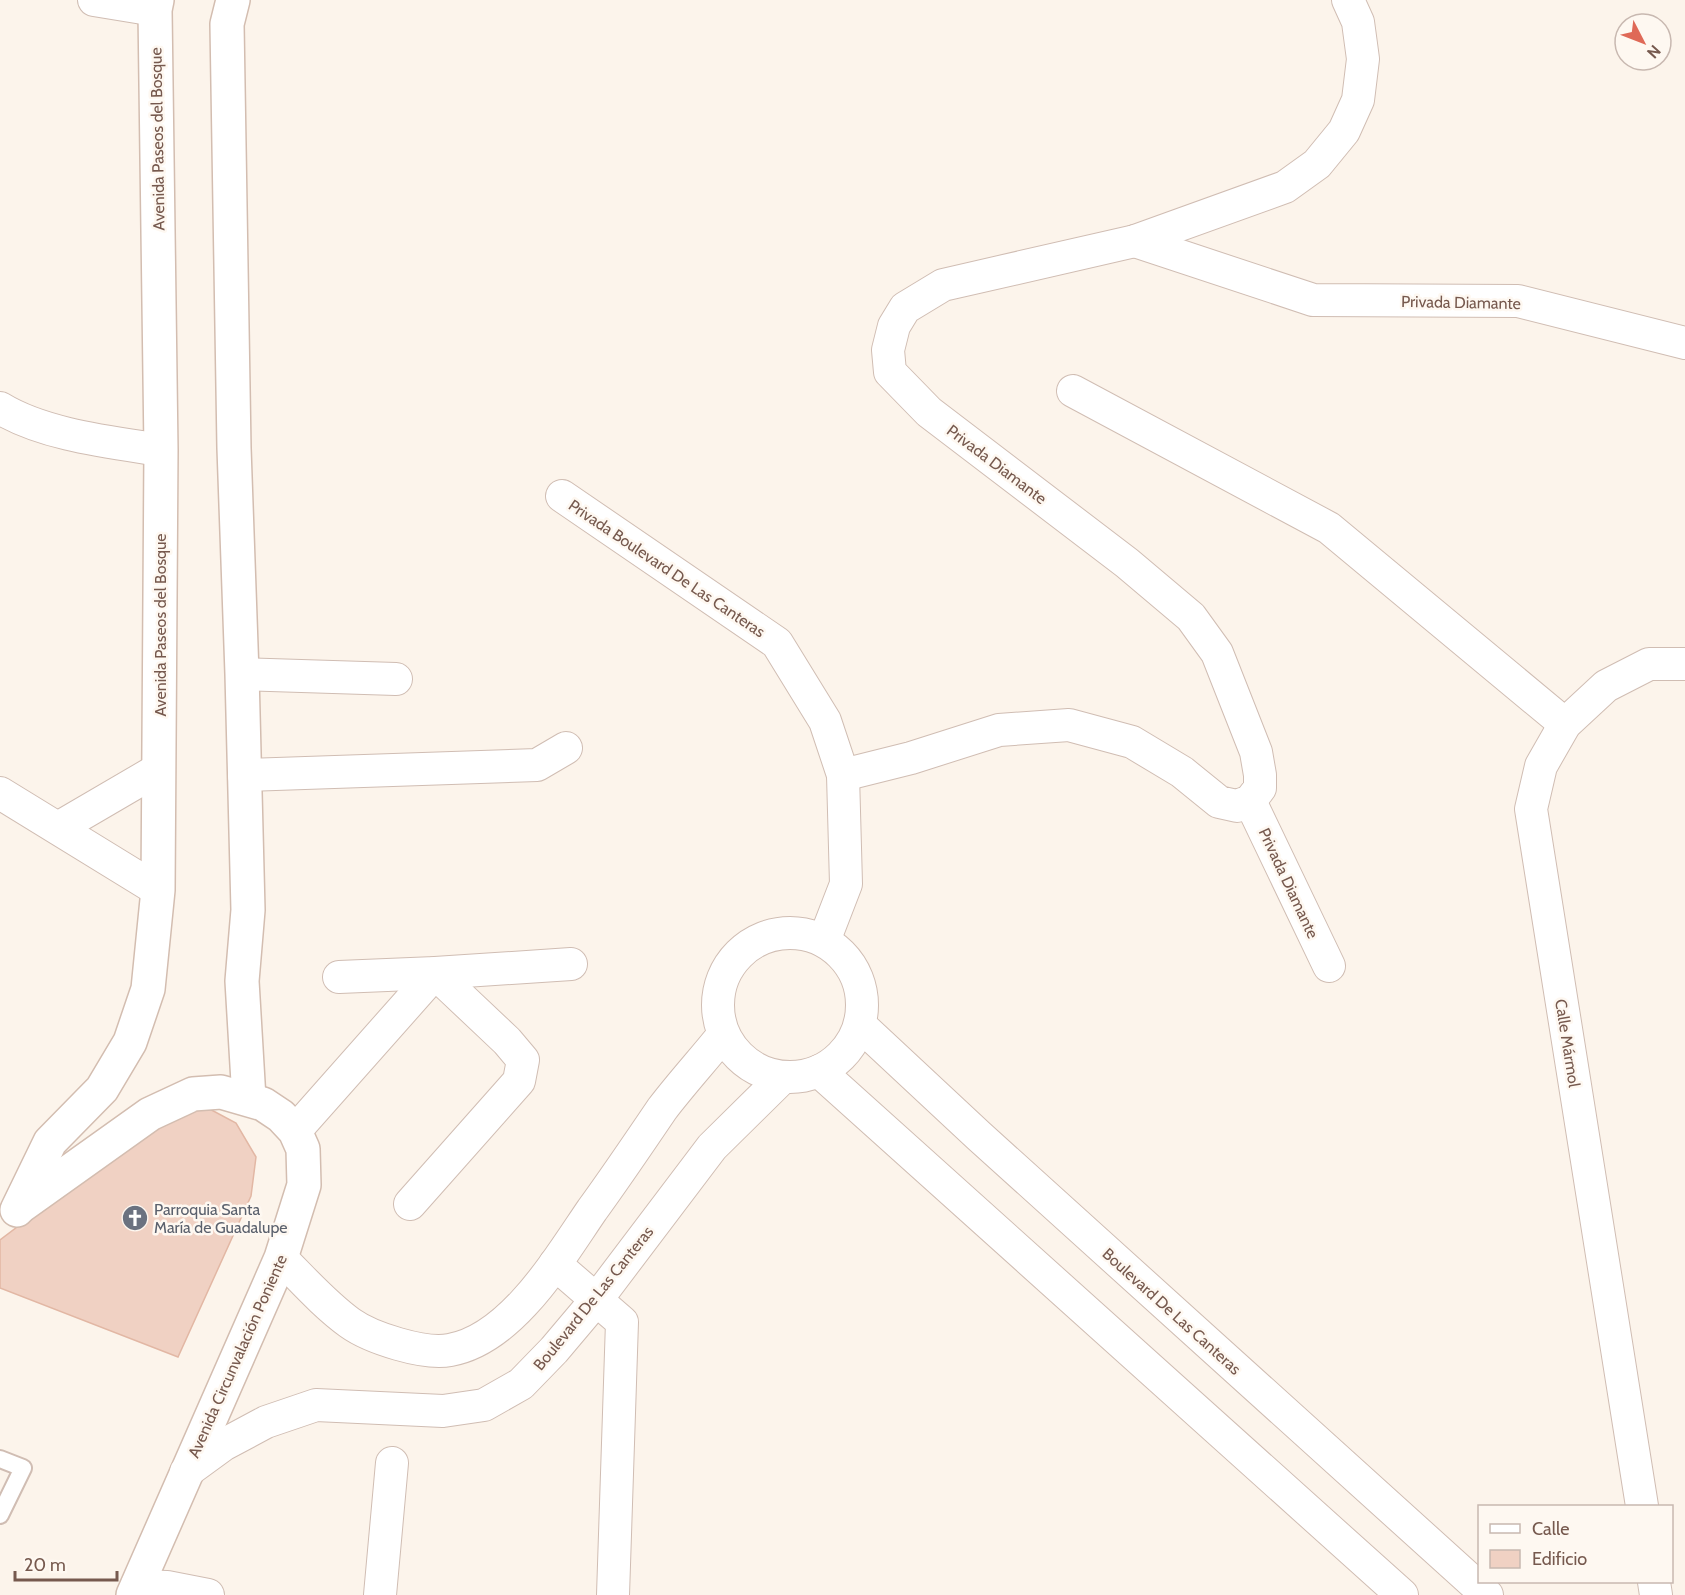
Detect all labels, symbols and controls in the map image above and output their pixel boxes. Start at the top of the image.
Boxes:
north arrow [1613,12,1673,72]
text: N [1643,41,1665,62]
street label: Avenida Paseos del Bosque [146,47,169,231]
street label: Privada Diamante [1401,292,1521,313]
street label: Privada Diamante [943,421,1050,508]
street label: Privada Boulevard De Las Canteras [565,495,769,642]
street label: Avenida Paseos del Bosque [151,533,170,717]
street label: Privada Diamante [1255,825,1322,941]
street label: Calle Mármol [1551,998,1584,1089]
place label: Parroquia Santa María de Guadalupe [154,1200,288,1237]
church icon: Parroquia Santa María de Guadalupe [120,1203,150,1233]
street label: Boulevard De Las Canteras [529,1222,658,1374]
street label: Boulevard De Las Canteras [1099,1244,1245,1379]
street label: Avenida Circunvalación Poniente [184,1252,291,1461]
legend [1478,1505,1673,1583]
text: Calle [1532,1518,1569,1540]
scale bar [15,1544,117,1582]
text: Edificio [1532,1548,1587,1570]
text: 20 m [24,1554,66,1576]

